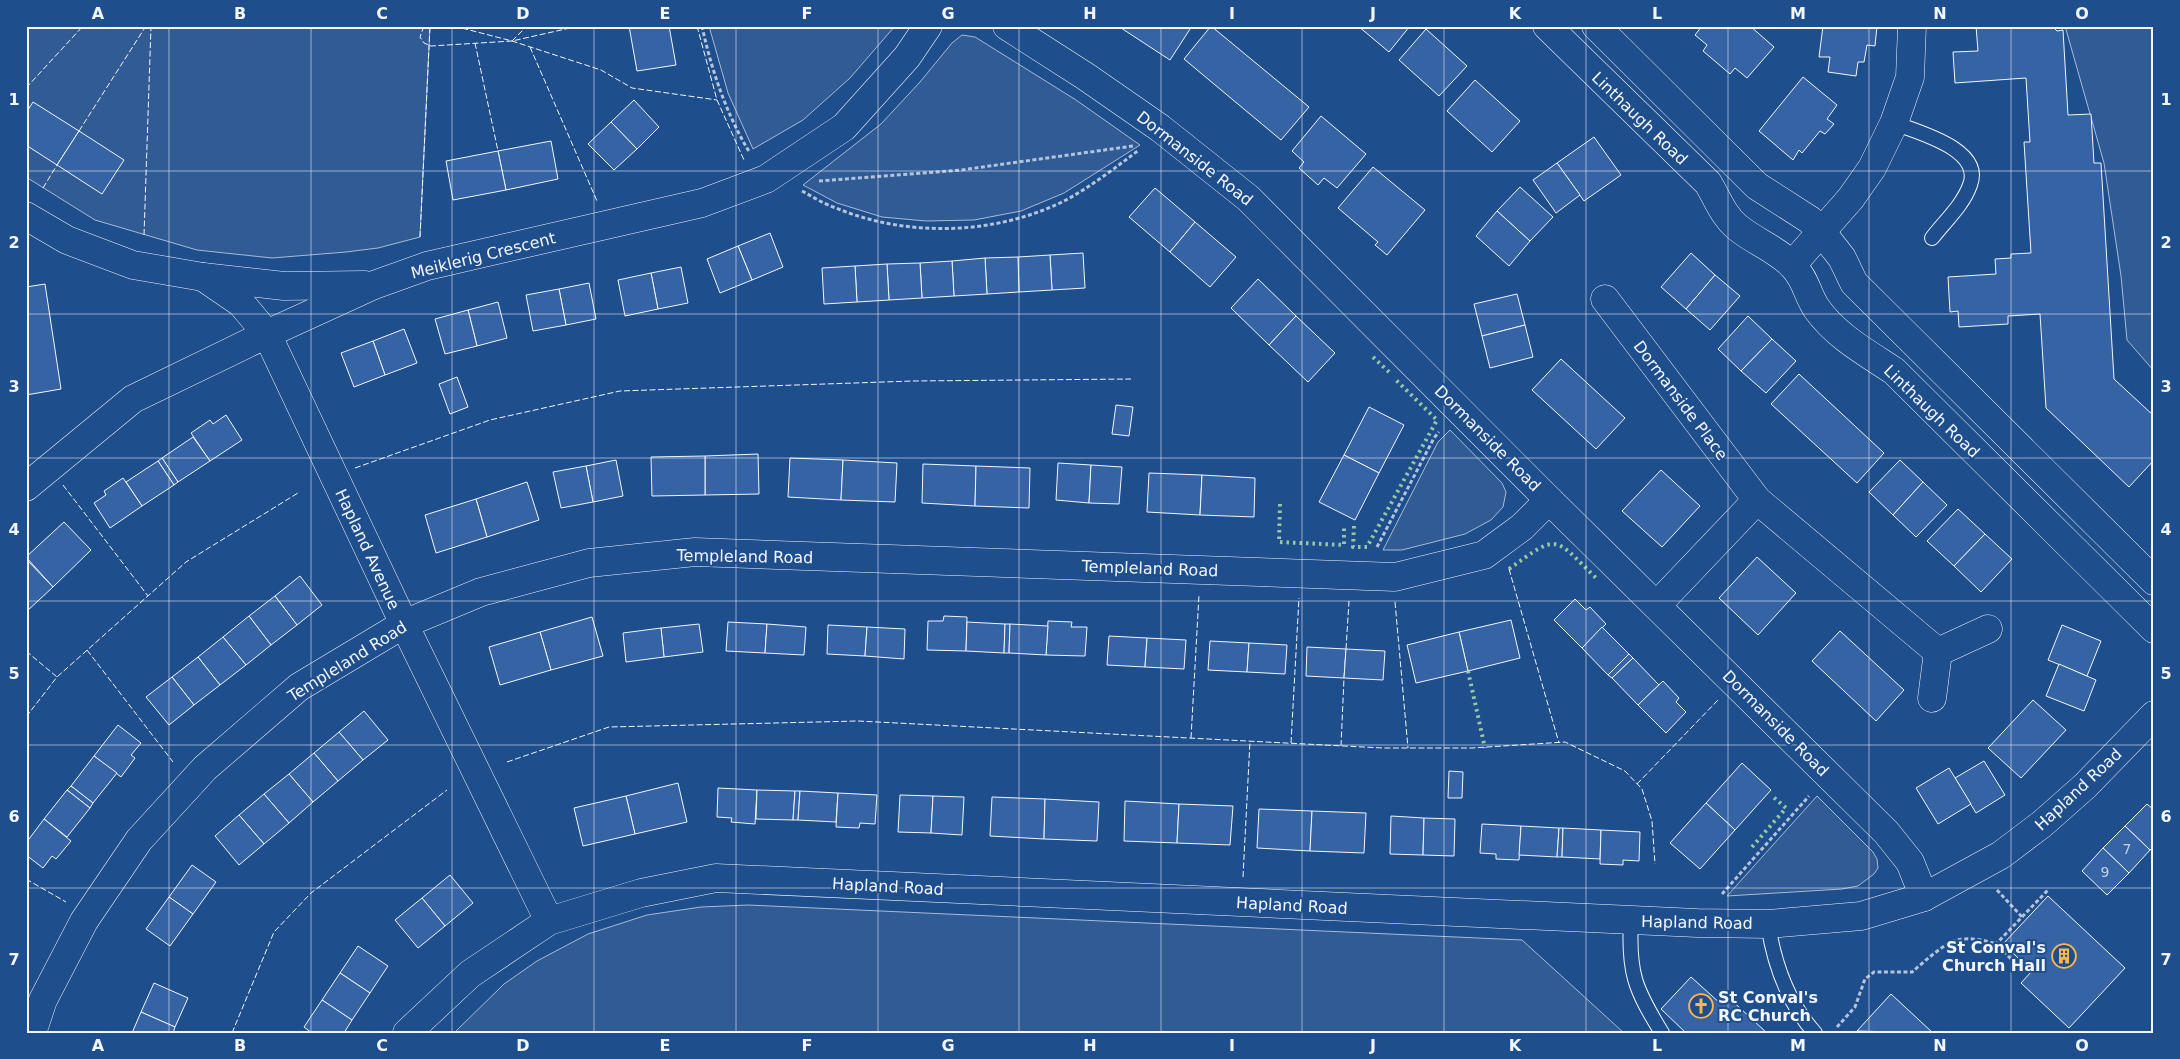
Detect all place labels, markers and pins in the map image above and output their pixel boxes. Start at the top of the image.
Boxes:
place label: St Conval's Church Hall [1942,938,2046,975]
building icon: St Conval's Church Hall [2051,943,2077,969]
place label: St Conval's RC Church [1718,988,1818,1025]
church icon: St Conval's RC Church [1688,993,1714,1019]

